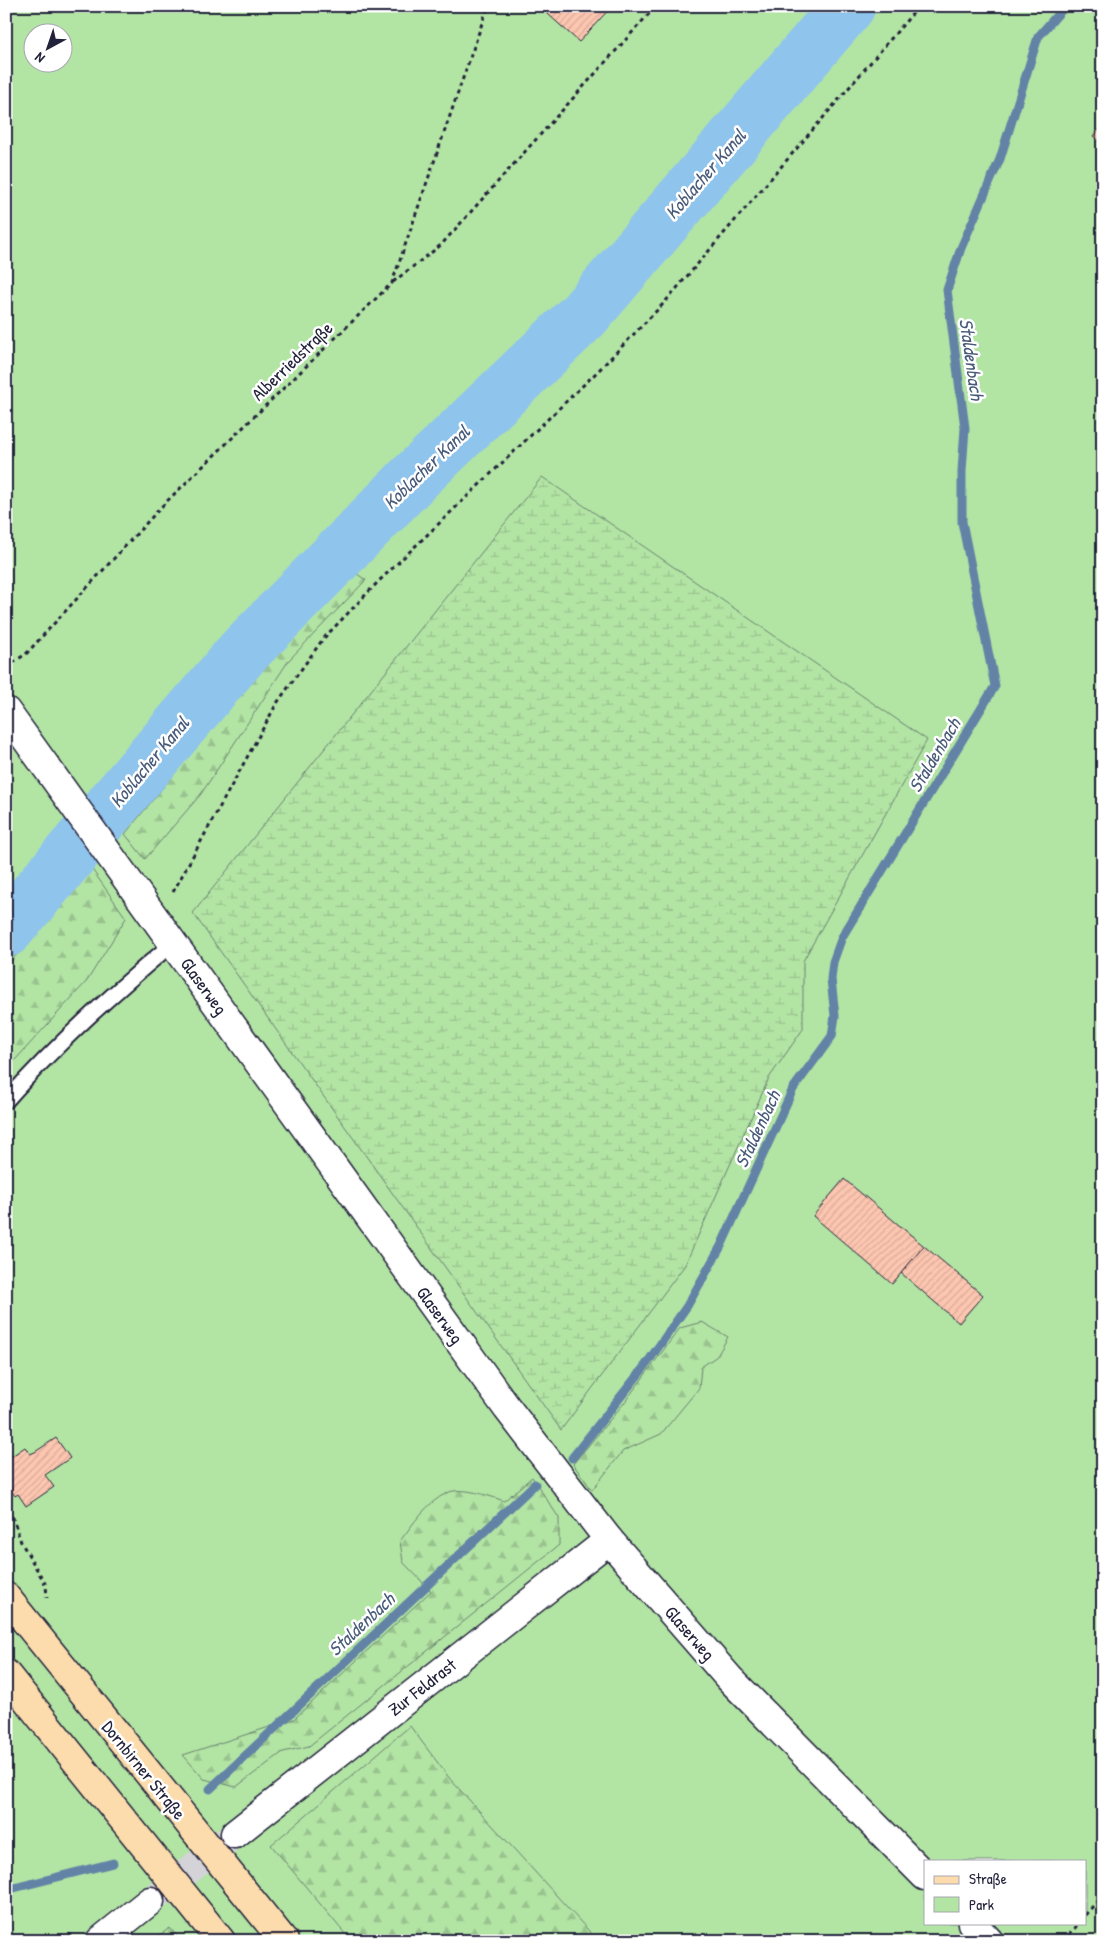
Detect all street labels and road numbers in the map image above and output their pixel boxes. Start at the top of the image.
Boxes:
street label: Alberriedstraße [246,316,338,406]
street label: Glaserweg [175,952,233,1020]
street label: Glaserweg [411,1281,469,1349]
street label: Glaserweg [659,1600,721,1666]
street label: Zur Feldrast [383,1652,462,1722]
street label: Dornbirner Straße [96,1715,192,1825]

